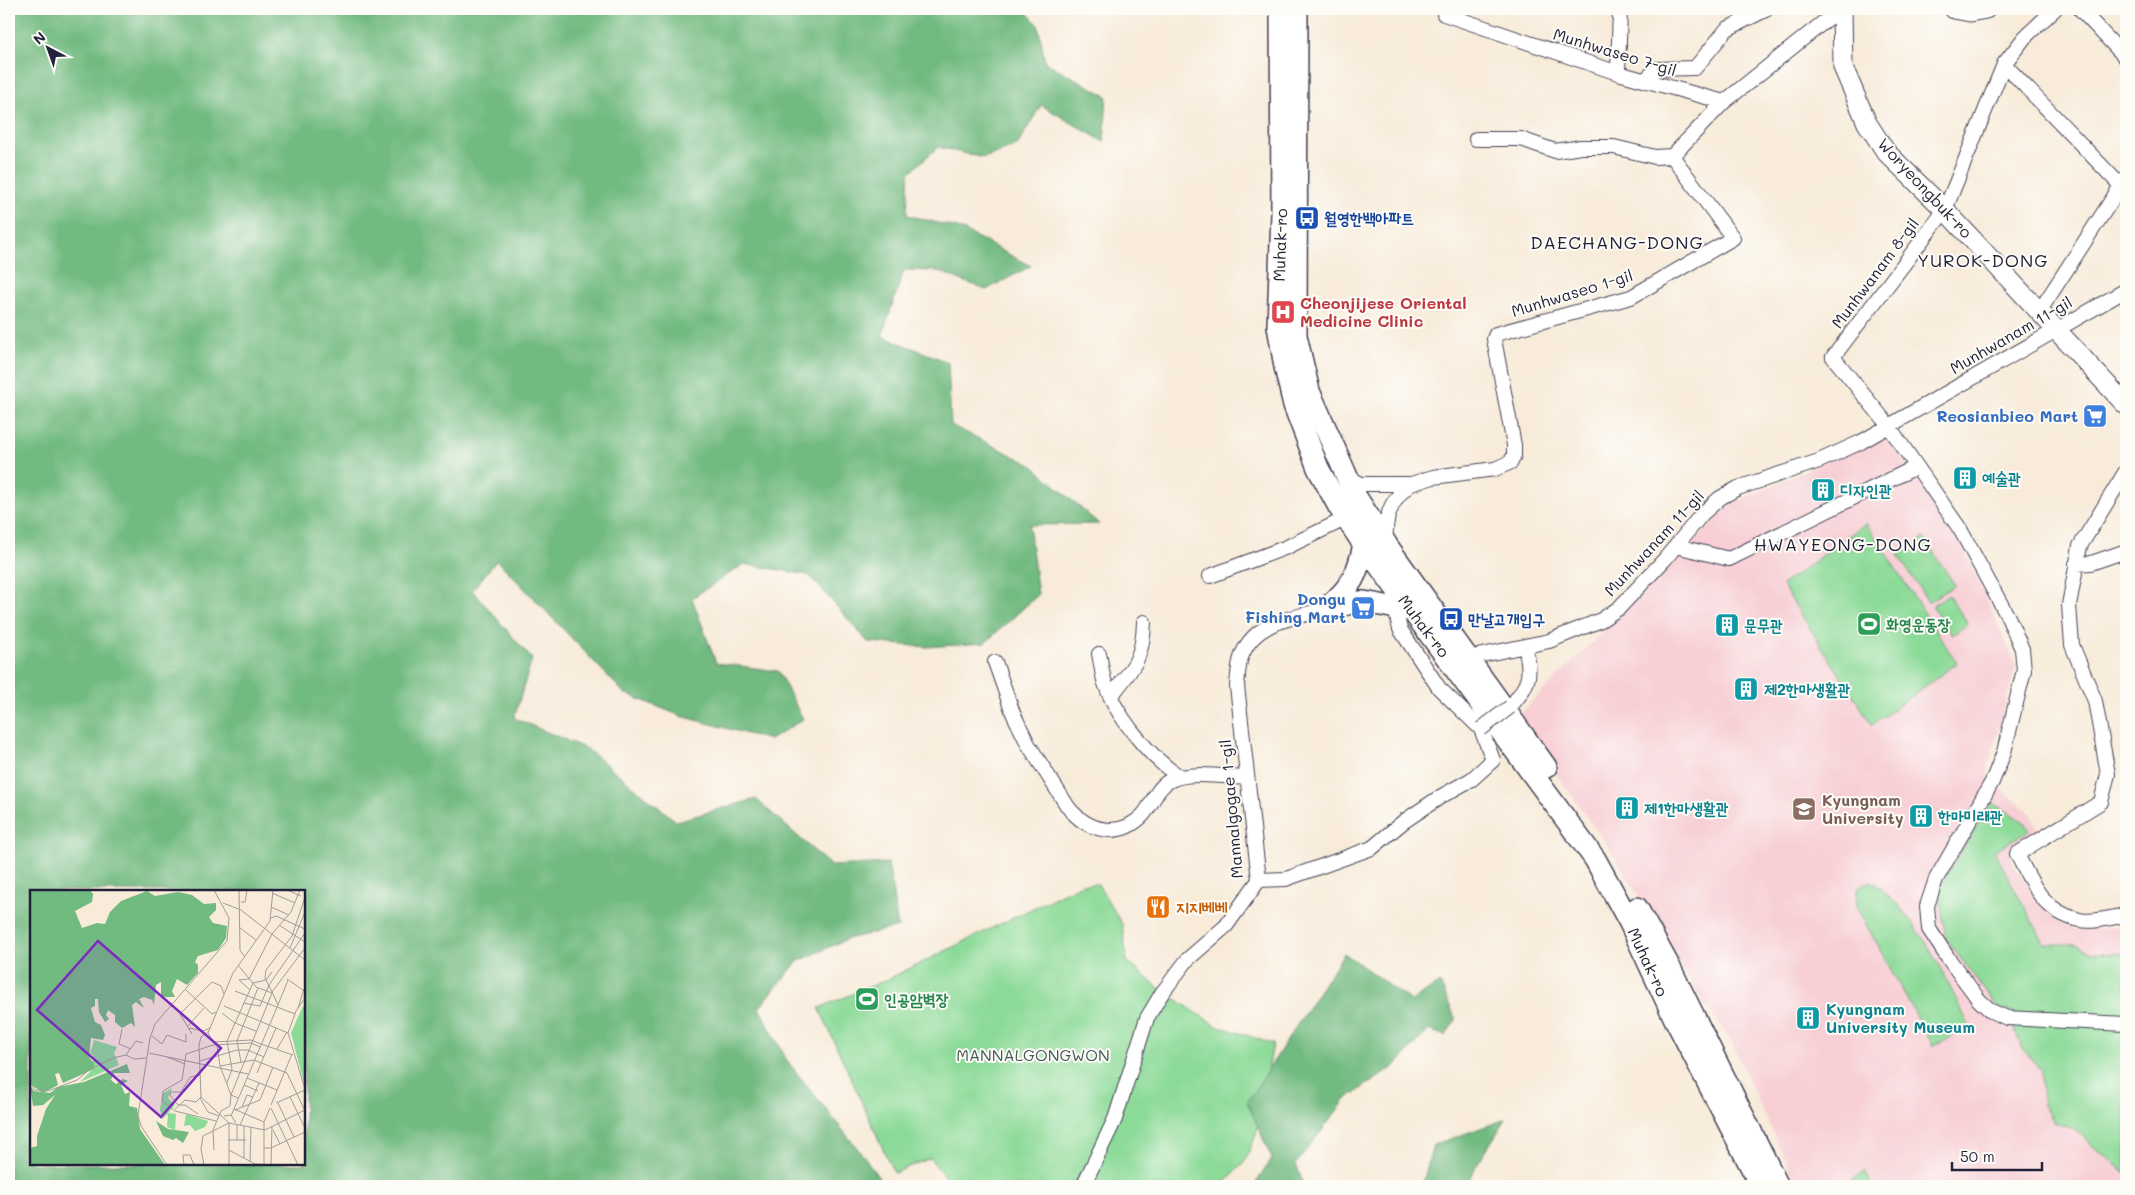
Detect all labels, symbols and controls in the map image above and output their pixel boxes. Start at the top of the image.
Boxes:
north arrow [22,22,72,72]
street label: Munhwaseo 7-gil [1551,23,1679,80]
text: N [29,27,49,48]
street label: Woryeongbuk-ro [1874,133,1977,242]
bus stop icon: 월영한백아파트 [1294,205,1320,231]
place label: 월영한백아파트 [1324,207,1414,228]
street label: Muhak-ro [1268,208,1291,282]
street label: Munhwanam 8-gil [1826,213,1923,332]
district label: DAECHANG-DONG [1530,230,1704,254]
district label: YUROK-DONG [1917,248,2049,272]
street label: Munhwaseo 1-gil [1508,264,1635,321]
street label: Munhwanam 11-gil [1946,291,2076,378]
place label: Cheonjijese Oriental Medicine Clinic [1300,292,1467,331]
hospital icon: Cheonjijese Oriental Medicine Clinic [1270,299,1296,325]
supermarket icon: Reosianbieo Mart [2082,403,2108,429]
place label: Reosianbieo Mart [1936,405,2078,426]
building icon: 예술관 [1952,465,1978,491]
place label: 예술관 [1982,467,2021,488]
building icon: 디자인관 [1810,477,1836,503]
place label: 디자인관 [1840,479,1892,500]
street label: Munhwanam 11-gil [1599,485,1708,600]
district label: HWAYEONG-DONG [1754,532,1932,556]
place label: Dongu Fishing Mart [1245,588,1346,627]
street label: Muhak-ro [1394,590,1455,661]
supermarket icon: Dongu Fishing Mart [1350,595,1376,621]
bus stop icon: 만날고개입구 [1438,606,1464,632]
place label: 만날고개입구 [1468,608,1545,629]
sports icon: 화영운동장 [1856,611,1882,637]
building icon: 문무관 [1714,612,1740,638]
place label: 화영운동장 [1886,613,1951,634]
place label: 문무관 [1744,614,1783,635]
building icon: 제2한마생활관 [1733,676,1759,702]
place label: 제2한마생활관 [1764,678,1850,699]
street label: Mannalgogae 1-gil [1214,739,1247,879]
place label: Kyungnam University [1822,789,1904,828]
building icon: 제1한마생활관 [1614,795,1640,821]
school or university icon: Kyungnam University [1791,796,1817,822]
place label: 제1한마생활관 [1644,797,1728,818]
building icon: 한마미래관 [1908,803,1934,829]
place label: 한마미래관 [1937,805,2003,826]
inset map [30,890,305,1165]
restaurant icon: 지지베베 [1145,894,1171,920]
place label: 지지베베 [1176,896,1228,917]
street label: Muhak-ro [1623,924,1673,999]
sports icon: 인공암벽장 [854,986,880,1012]
place label: 인공암벽장 [884,988,949,1009]
place label: Kyungnam University Museum [1826,998,1975,1037]
building icon: Kyungnam University Museum [1795,1005,1821,1031]
park label: MANNALGONGWON [956,1044,1110,1065]
scale bar [1952,1140,2042,1172]
text: 50 m [1960,1146,1995,1166]

